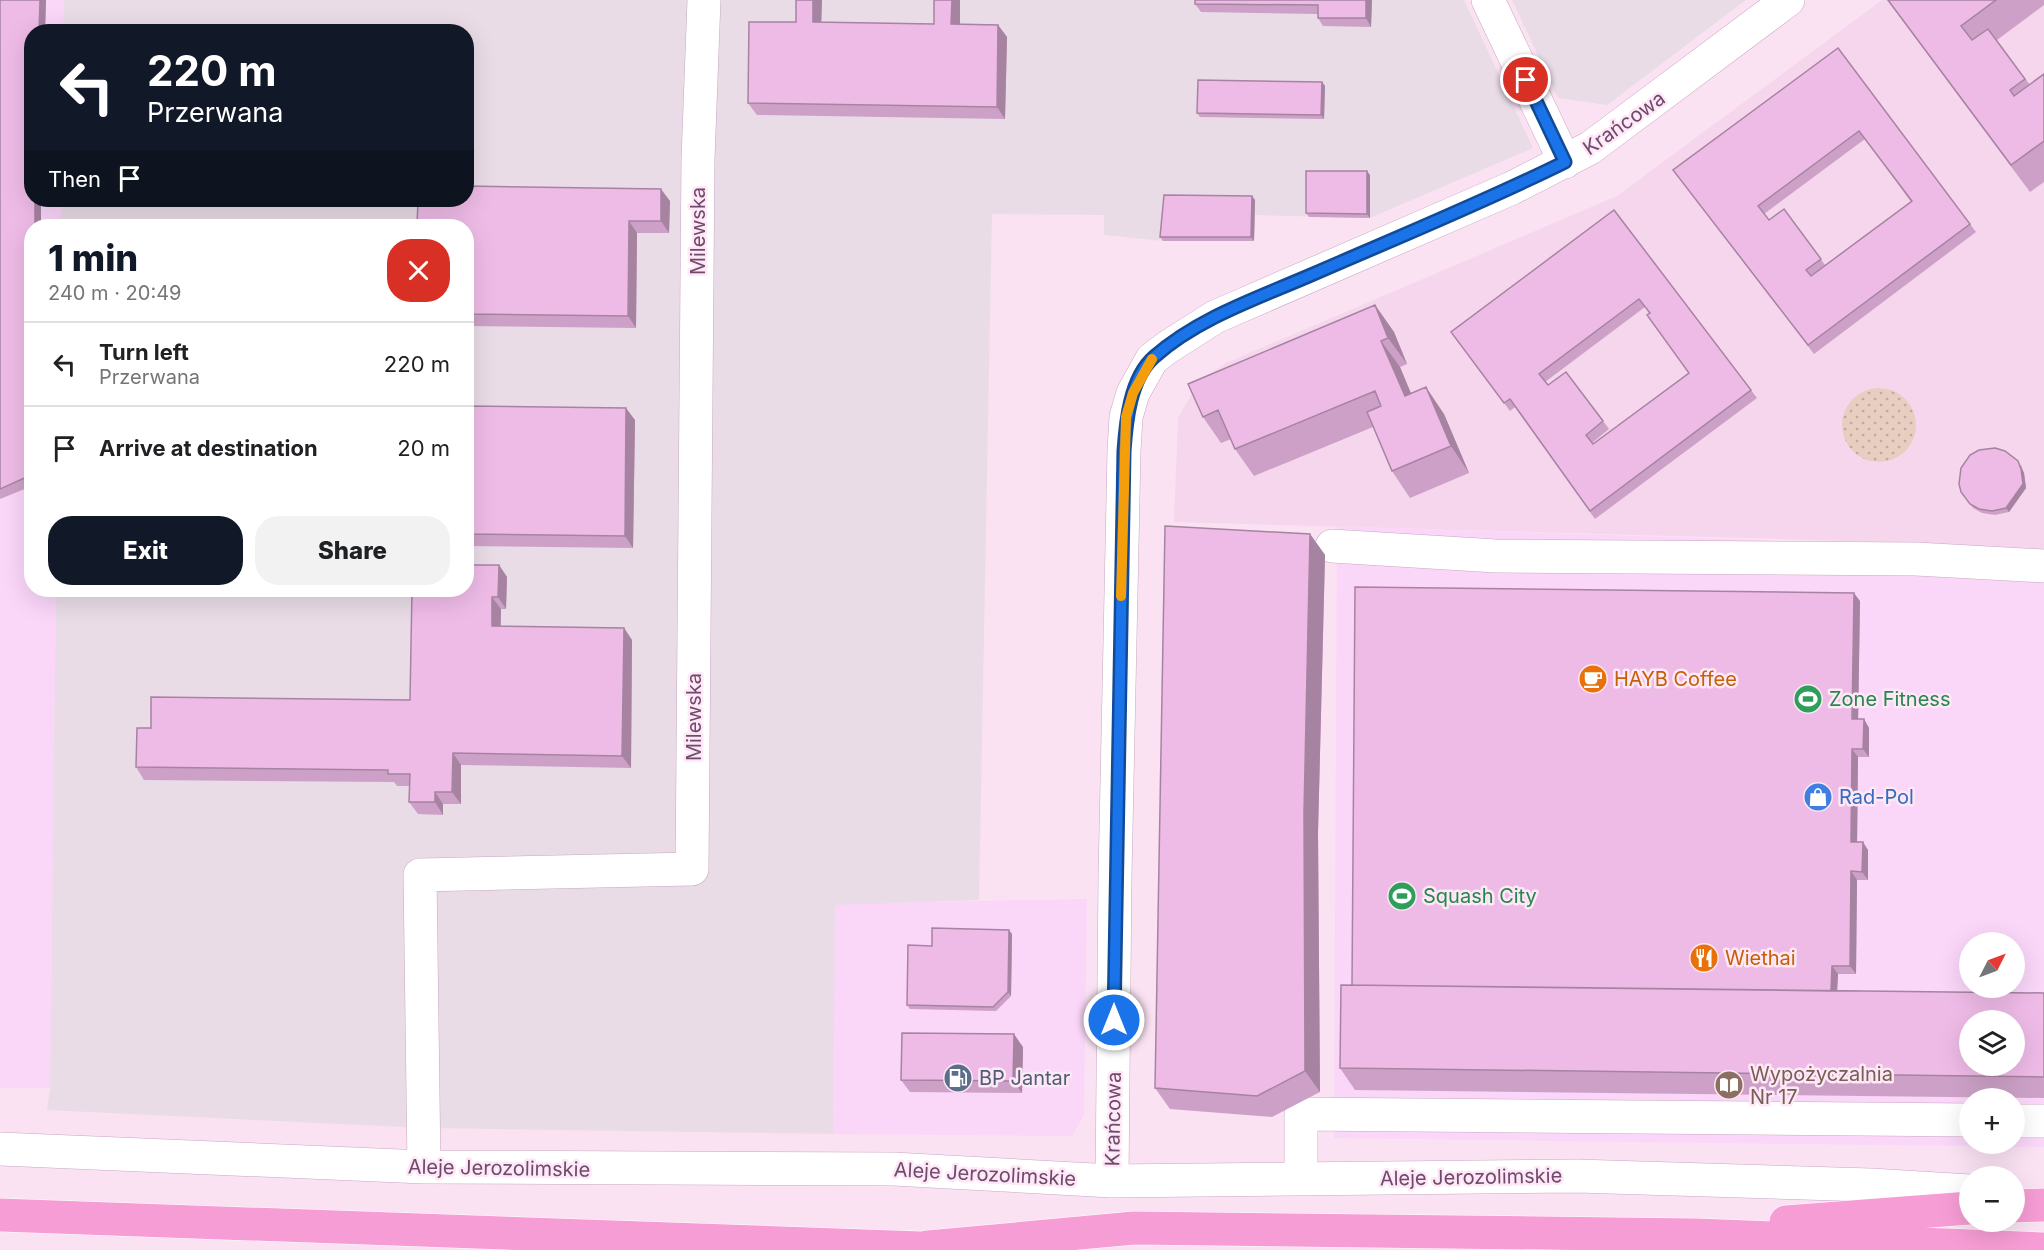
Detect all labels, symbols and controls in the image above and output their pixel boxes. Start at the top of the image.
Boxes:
text: 220 m [147,45,277,96]
icon: left [48,48,126,126]
pin [1500,54,1551,105]
icon: arrive [1509,63,1542,96]
street label: Krańcowa [1578,86,1670,160]
text: Przerwana [147,96,283,129]
icon: arrive [113,162,146,195]
text: Then [48,166,101,192]
street label: Milewska [686,187,710,275]
text: 1 min [48,236,138,280]
button: close [387,239,450,302]
text: 240 m · 20:49 [48,281,181,305]
text: Turn left [99,339,189,365]
icon: left [48,348,81,381]
text: 220 m [384,351,450,377]
text: Przerwana [99,365,200,389]
icon: arrive [48,432,81,465]
text: Arrive at destination [99,435,318,461]
text: 20 m [397,435,450,461]
button: Exit [48,516,243,585]
button: Share [255,516,450,585]
cafe icon: HAYB Coffee [1577,663,1609,695]
place label: HAYB Coffee [1614,667,1737,691]
street label: Milewska [682,673,706,761]
sports icon: Zone Fitness [1792,683,1824,715]
place label: Zone Fitness [1829,687,1950,711]
shop icon: Rad-Pol [1802,781,1834,813]
place label: Rad-Pol [1839,785,1914,809]
sports icon: Squash City [1386,880,1418,912]
place label: Squash City [1423,884,1537,908]
north arrow [1959,932,2025,998]
map controls [1959,932,2025,1232]
restaurant icon: Wiethai [1688,942,1720,974]
place label: Wiethai [1725,946,1796,970]
position arrow [1082,988,1146,1052]
button: layers [1959,1010,2025,1076]
fuel station icon: BP Jantar [942,1062,974,1094]
place label: Wypożyczalnia Nr 17 [1750,1062,1893,1109]
place label: BP Jantar [979,1066,1071,1090]
library icon: Wypożyczalnia Nr 17 [1713,1069,1745,1101]
street label: Krańcowa [1100,1071,1126,1167]
button: + [1959,1088,2025,1154]
street label: Aleje Jerozolimskie [408,1154,590,1182]
street label: Aleje Jerozolimskie [893,1157,1077,1191]
street label: Aleje Jerozolimskie [1380,1163,1562,1191]
button: − [1959,1166,2025,1232]

